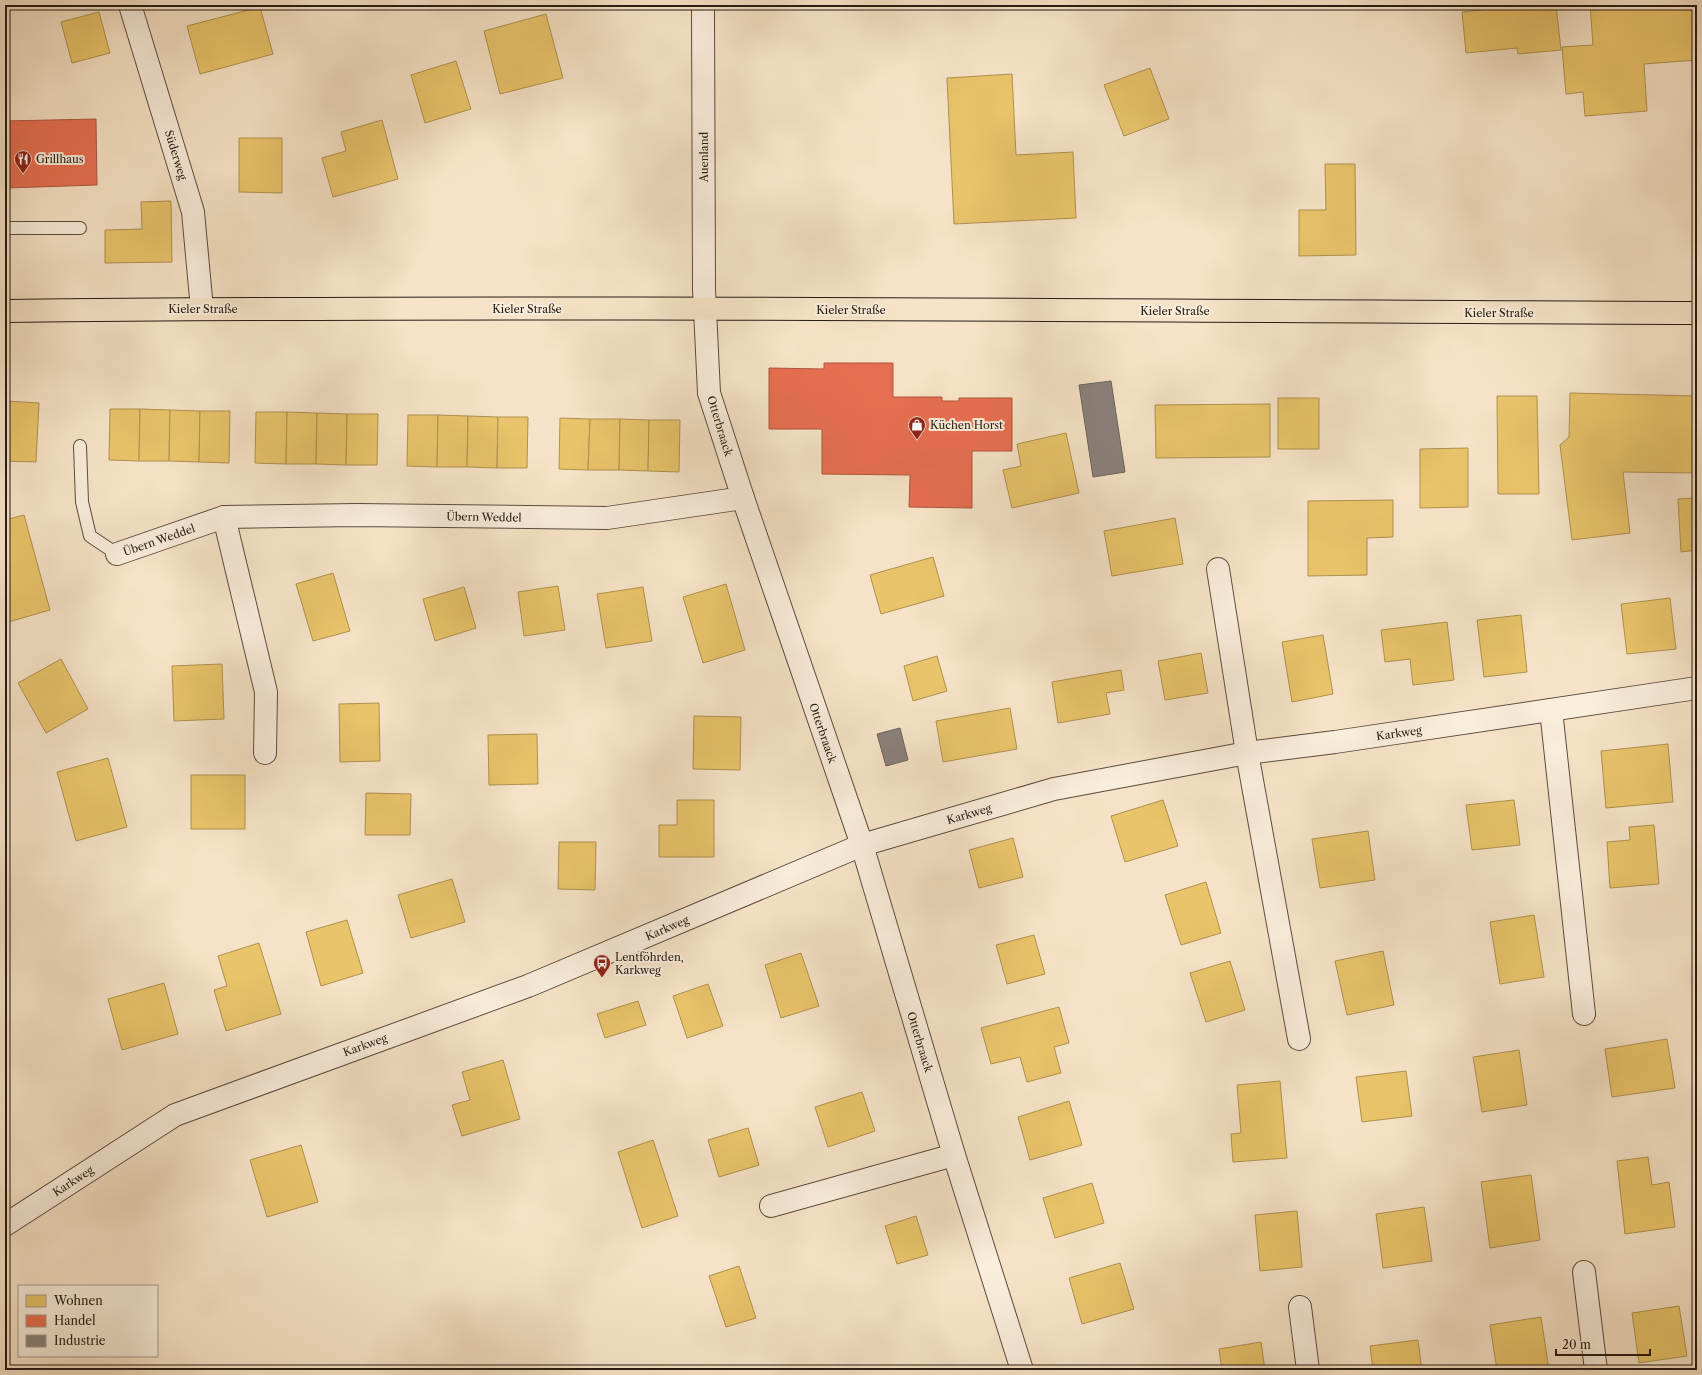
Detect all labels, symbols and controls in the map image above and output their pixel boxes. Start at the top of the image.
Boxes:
street label: Süderweg [162,128,190,182]
street label: Auenland [697,131,711,183]
restaurant icon: Grillhaus [13,149,33,174]
place label: Grillhaus [36,152,84,166]
street label: Kieler Straße [168,302,238,316]
street label: Kieler Straße [492,302,562,316]
street label: Kieler Straße [816,303,886,317]
street label: Kieler Straße [1140,304,1210,318]
street label: Kieler Straße [1464,306,1534,320]
street label: Otterbraack [704,394,736,459]
shop icon: Küchen Horst [907,415,927,440]
place label: Küchen Horst [930,418,1003,432]
street label: Übern Weddel [446,508,523,525]
street label: Übern Weddel [121,520,198,559]
street label: Otterbraack [806,701,840,766]
street label: Karkweg [1375,723,1423,743]
street label: Karkweg [945,801,993,827]
street label: Karkweg [643,913,691,943]
place label: Lentföhrden, Karkweg [615,950,684,977]
bus stop icon: Lentföhrden, Karkweg [592,953,612,978]
street label: Otterbraack [904,1010,936,1075]
street label: Karkweg [341,1031,389,1059]
street label: Karkweg [50,1163,96,1199]
legend [18,1285,158,1357]
text: Wohnen [53,1293,103,1308]
text: Handel [54,1313,96,1328]
scale bar [1556,1331,1650,1357]
text: Industrie [54,1333,106,1348]
text: 20 m [1562,1337,1591,1352]

